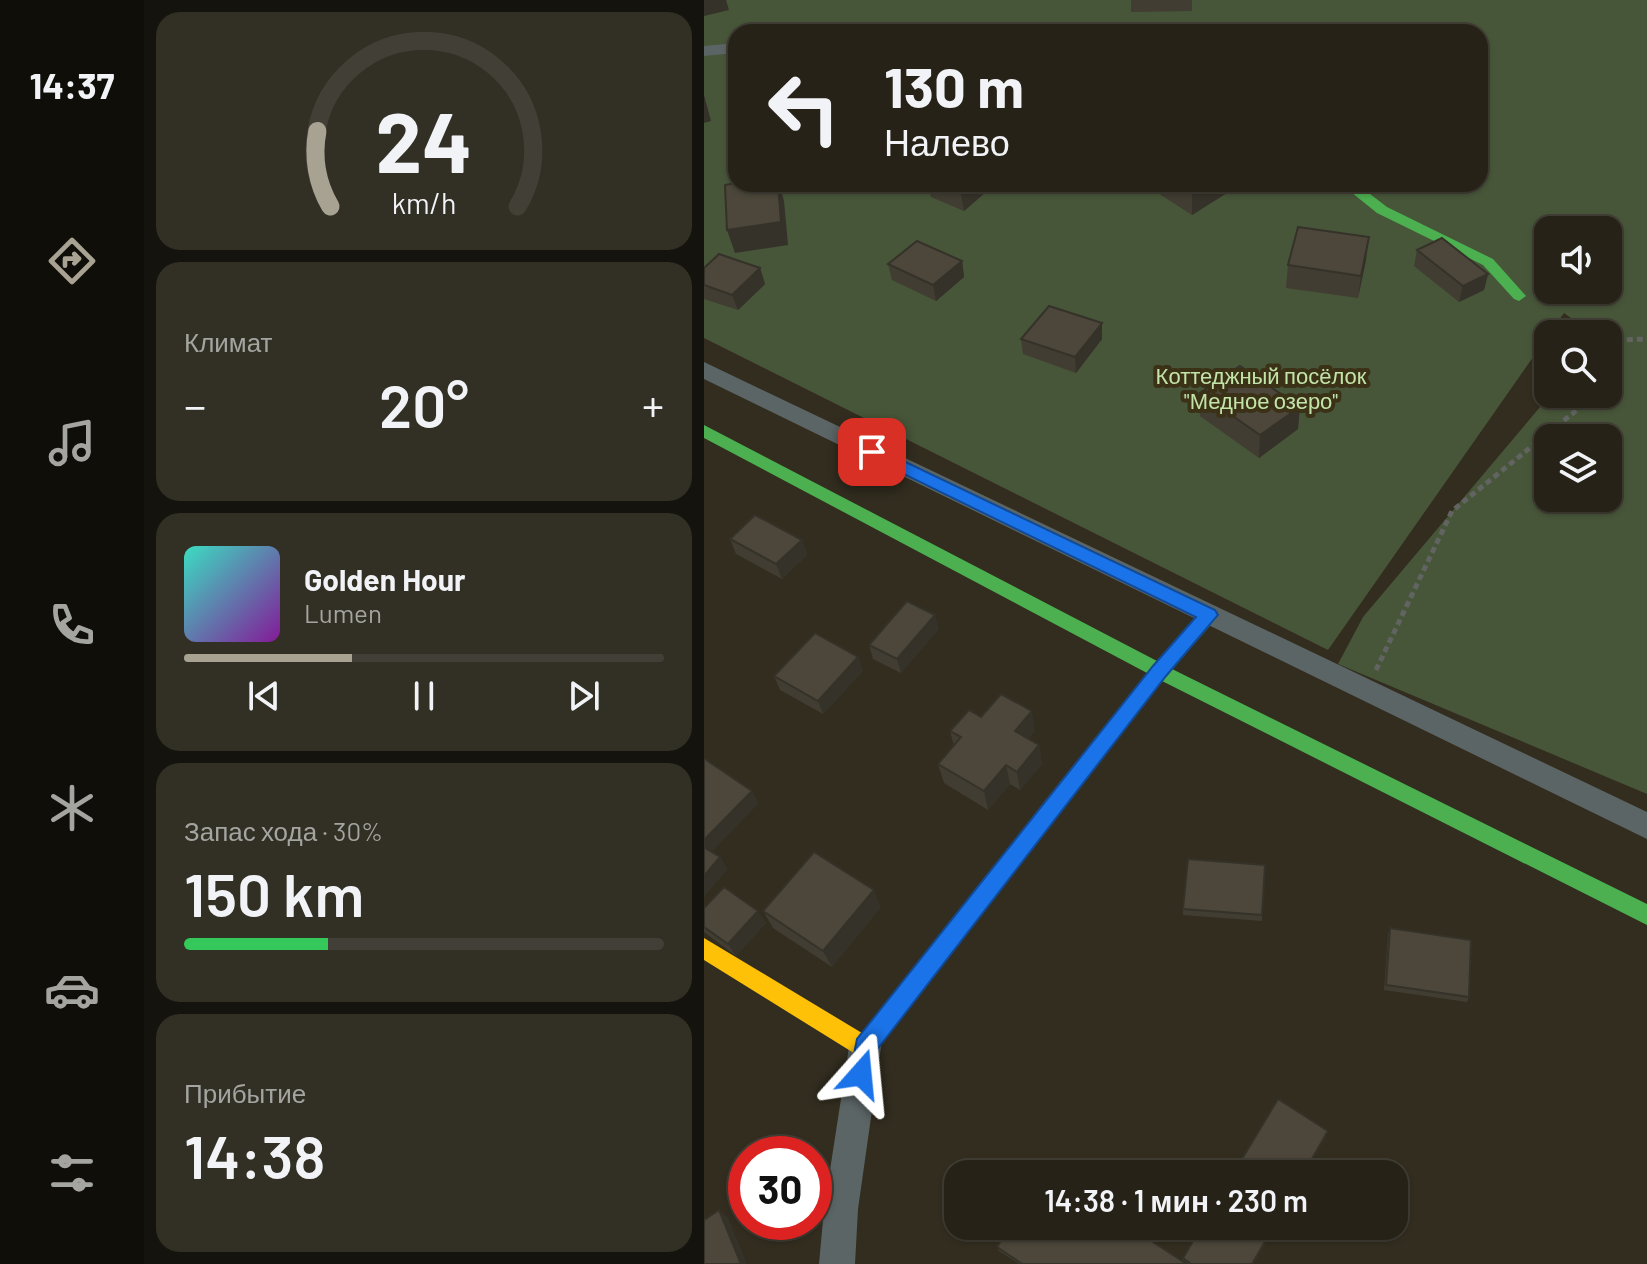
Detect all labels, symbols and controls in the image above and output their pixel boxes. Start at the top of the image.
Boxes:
text: 130 m [884,52,1024,119]
icon: left [752,56,856,160]
text: 14:37 [30,63,114,106]
text: 24 [376,90,472,190]
text: Налево [884,120,1010,163]
text: km/h [392,185,456,220]
map controls [1534,216,1622,512]
button: sound [1534,216,1622,304]
icon: directions [44,233,100,289]
button: search [1534,320,1622,408]
text: Климат [184,326,273,357]
park label: Коттеджный посёлок "Медное озеро" [1156,362,1367,414]
text: 20° [379,368,469,440]
text: − [184,378,206,431]
text: + [642,378,664,431]
icon: music [44,415,100,471]
pin [838,418,906,486]
button: layers [1534,424,1622,512]
icon: arrive [850,430,894,474]
text: Golden Hour [304,561,466,597]
icon: phone [44,597,100,653]
text: Lumen [304,597,382,628]
icon: previous [242,674,286,718]
icon: pause [402,674,446,718]
icon: next [562,674,606,718]
icon: climate [44,780,100,836]
text: Запас хода · 30% [184,815,383,846]
text: 150 km [184,857,364,929]
icon: car [44,962,100,1018]
position arrow [819,1032,903,1116]
text: Прибытие [184,1077,306,1108]
text: 14:38 [184,1119,325,1191]
speed limit sign: 30 [728,1136,832,1240]
icon: filters [44,1145,100,1201]
text: 14:38 · 1 мин · 230 m [1044,1182,1308,1218]

